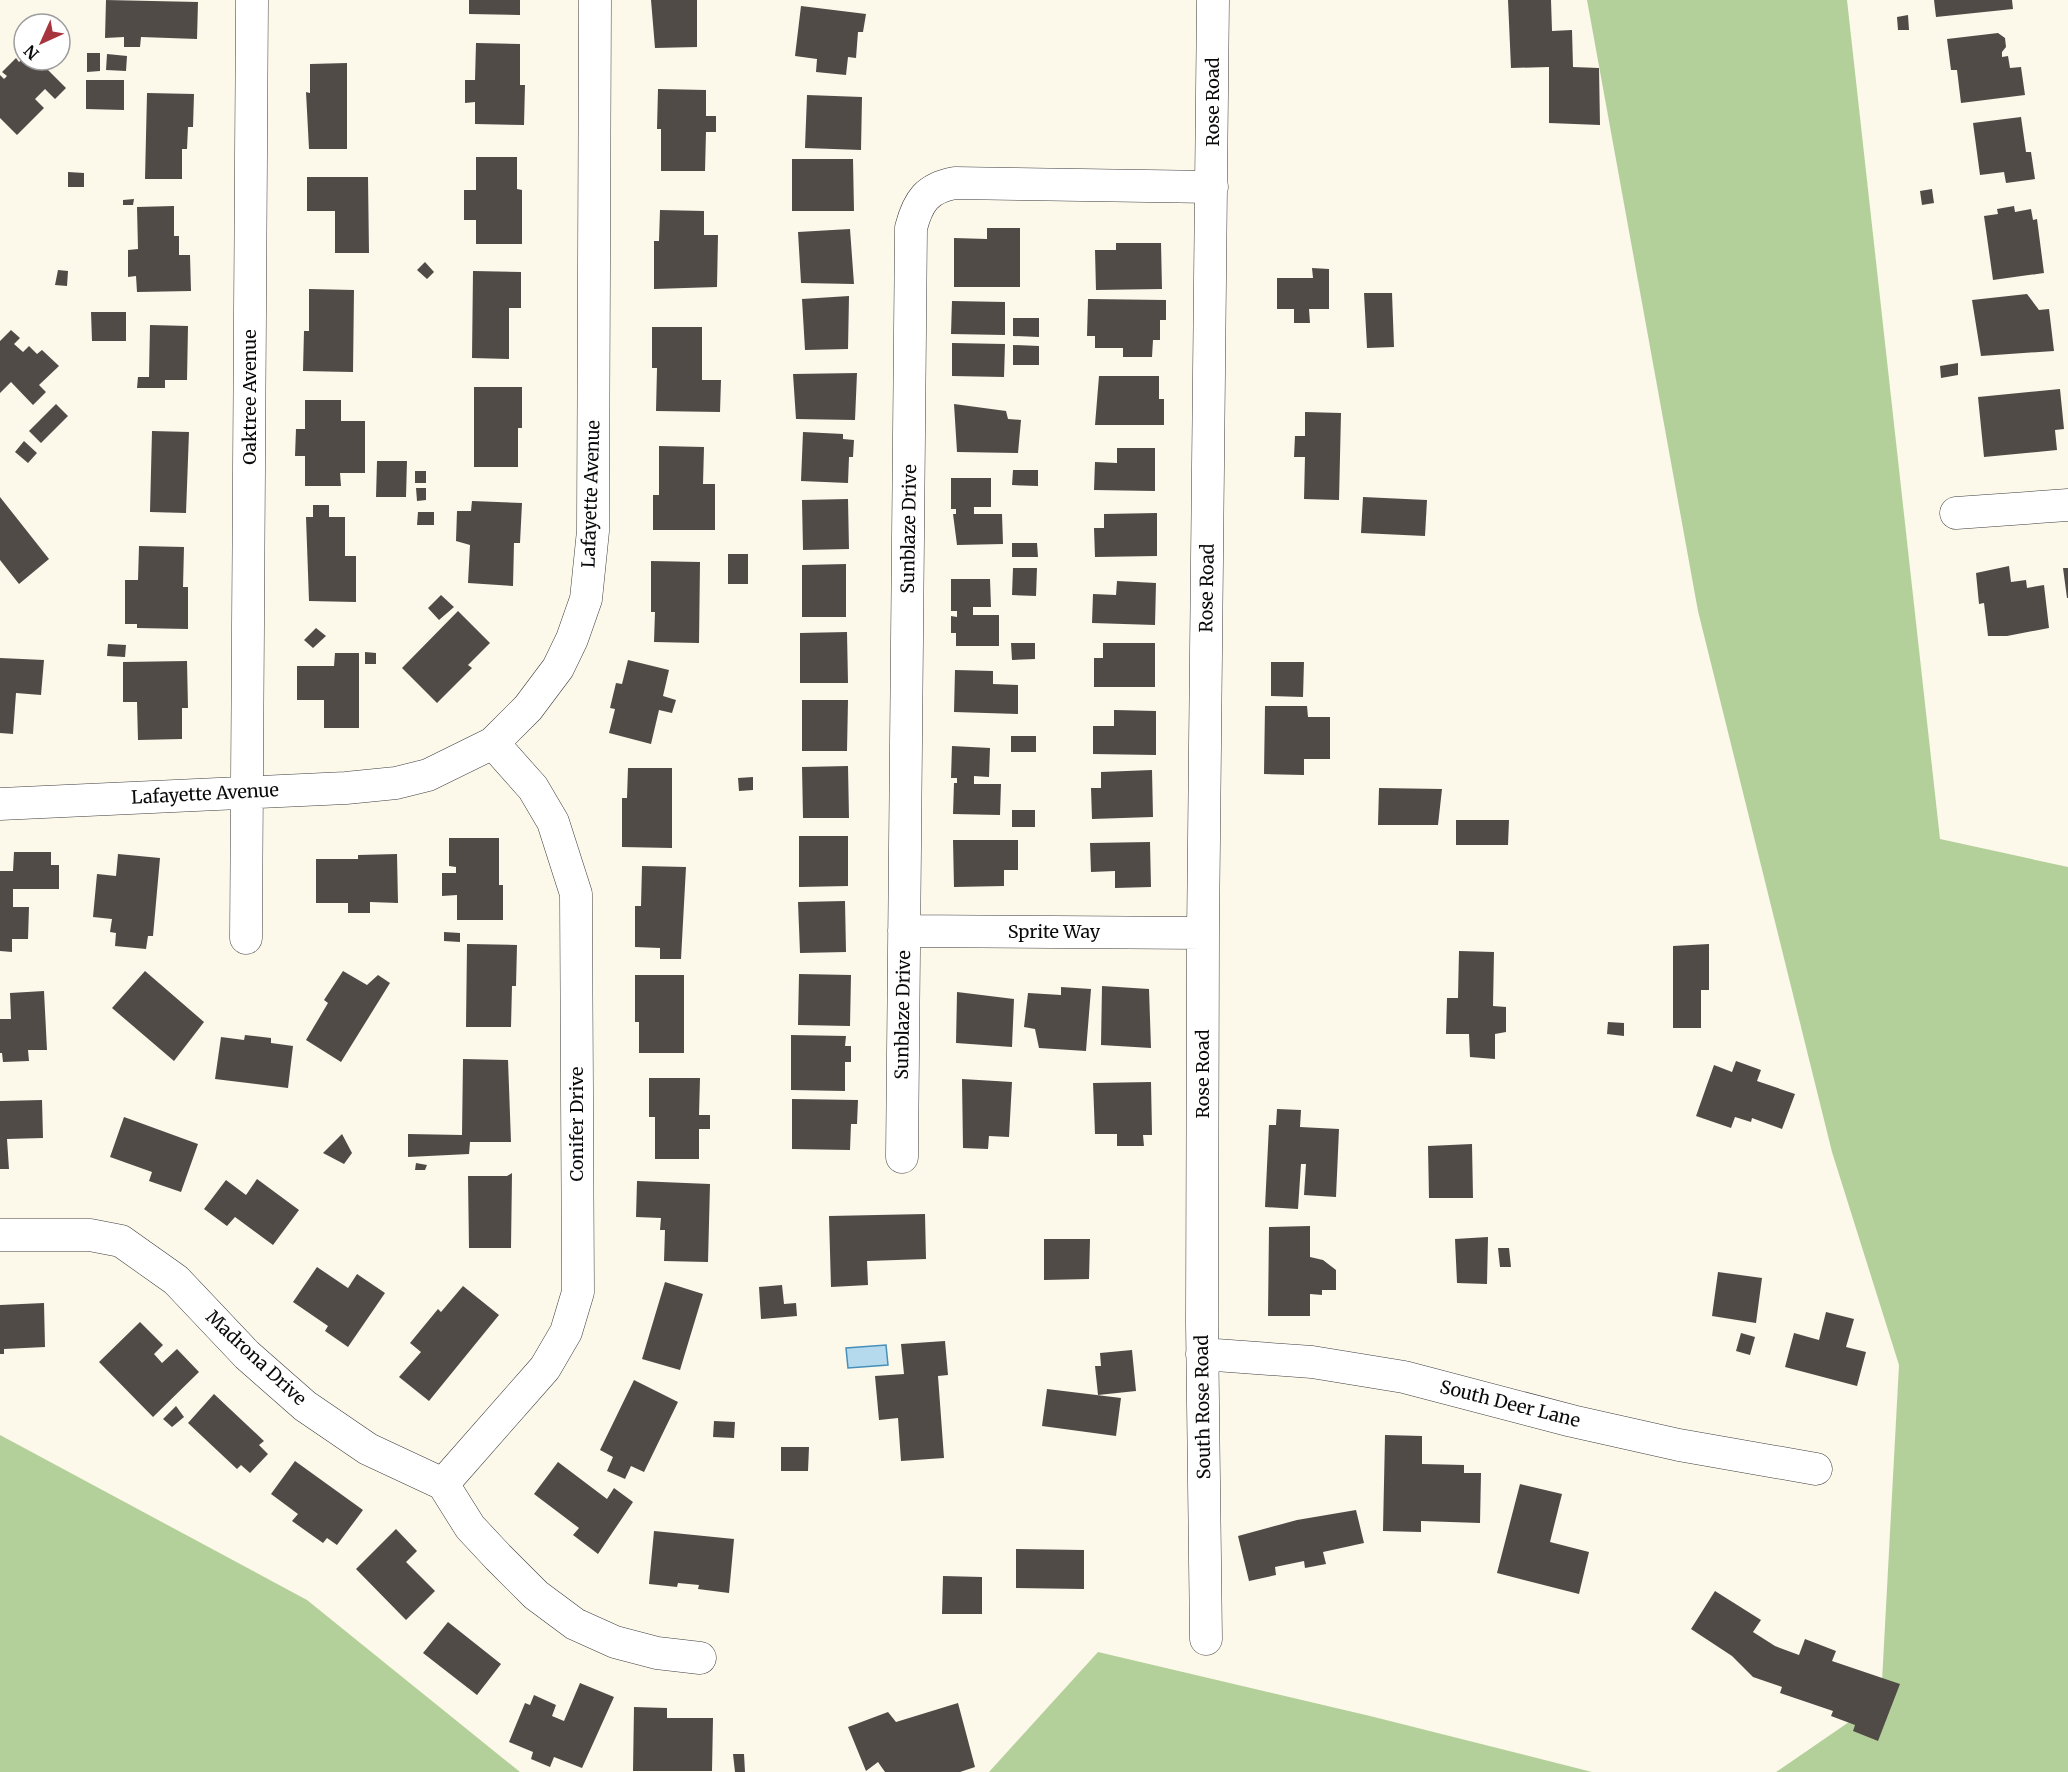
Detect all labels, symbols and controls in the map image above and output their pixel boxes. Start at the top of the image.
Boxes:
north arrow [12,12,72,72]
text: N [20,41,43,64]
street label: Rose Road [1201,57,1224,147]
street label: Oaktree Avenue [238,329,261,465]
street label: Lafayette Avenue [576,420,605,568]
street label: Sunblaze Drive [896,464,921,594]
street label: Rose Road [1194,543,1219,633]
street label: Lafayette Avenue [130,778,279,809]
street label: Sprite Way [1008,920,1101,943]
street label: Sunblaze Drive [890,950,915,1080]
street label: Rose Road [1191,1029,1214,1119]
street label: Conifer Drive [565,1067,588,1181]
street label: Madrona Drive [201,1305,311,1410]
street label: South Rose Road [1190,1334,1215,1480]
street label: South Deer Lane [1438,1375,1583,1432]

